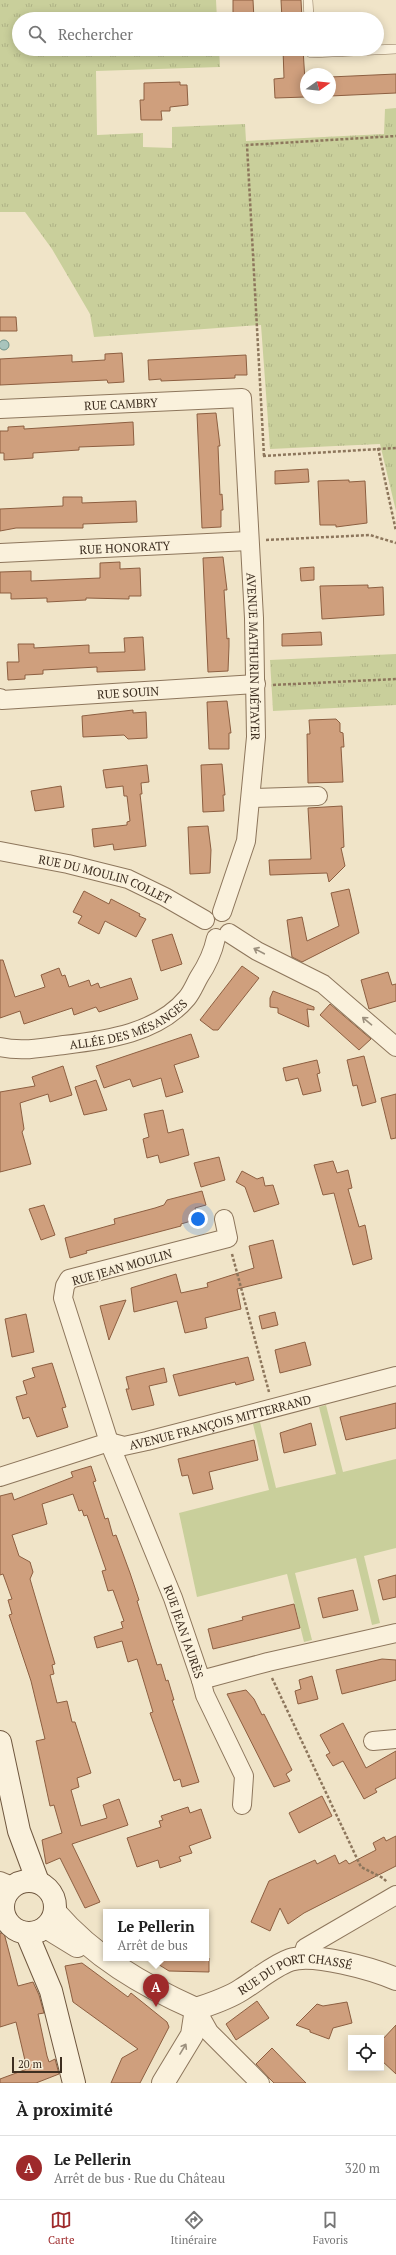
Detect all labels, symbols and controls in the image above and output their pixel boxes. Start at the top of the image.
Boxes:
search box [12,12,384,56]
icon: search [26,23,48,45]
text: Rechercher [58,24,133,44]
north arrow [300,68,336,104]
street label: RUE CAMBRY [84,394,158,413]
street label: RUE HONORATY [79,537,171,557]
street label: AVENUE MATHURIN MÉTAYER [244,572,264,741]
street label: RUE SOUIN [96,683,160,702]
street label: RUE DU MOULIN COLLET [37,851,175,907]
one-way arrow [253,947,265,954]
street label: ALLÉE DES MÉSANGES [69,996,190,1052]
one-way arrow [362,1017,372,1026]
your location [188,1209,208,1229]
street label: RUE JEAN MOULIN [70,1245,174,1288]
street label: AVENUE FRANÇOIS MITTERRAND [128,1391,313,1452]
street label: RUE JEAN JAURÈS [161,1582,207,1680]
popup [103,1909,209,1961]
text: Le Pellerin [117,1916,195,1936]
text: Arrêt de bus [117,1936,188,1954]
street label: RUE DU PORT CHASSÉ [235,1950,354,1998]
pin: A [143,1974,169,2007]
map controls [348,2035,384,2071]
button: locate [348,2035,384,2071]
one-way arrow [180,2043,188,2055]
scale bar [12,2055,62,2074]
text: 20 m [18,2057,42,2071]
text: À proximité [16,2098,113,2121]
text: Le Pellerin [54,2149,131,2169]
text: A [24,2159,34,2177]
text: 320 m [345,2159,380,2177]
text: Arrêt de bus · Rue du Château [54,2169,225,2187]
tab: Carte [48,2209,74,2247]
tab: Itinéraire [170,2209,217,2247]
tab: Favoris [313,2209,348,2247]

